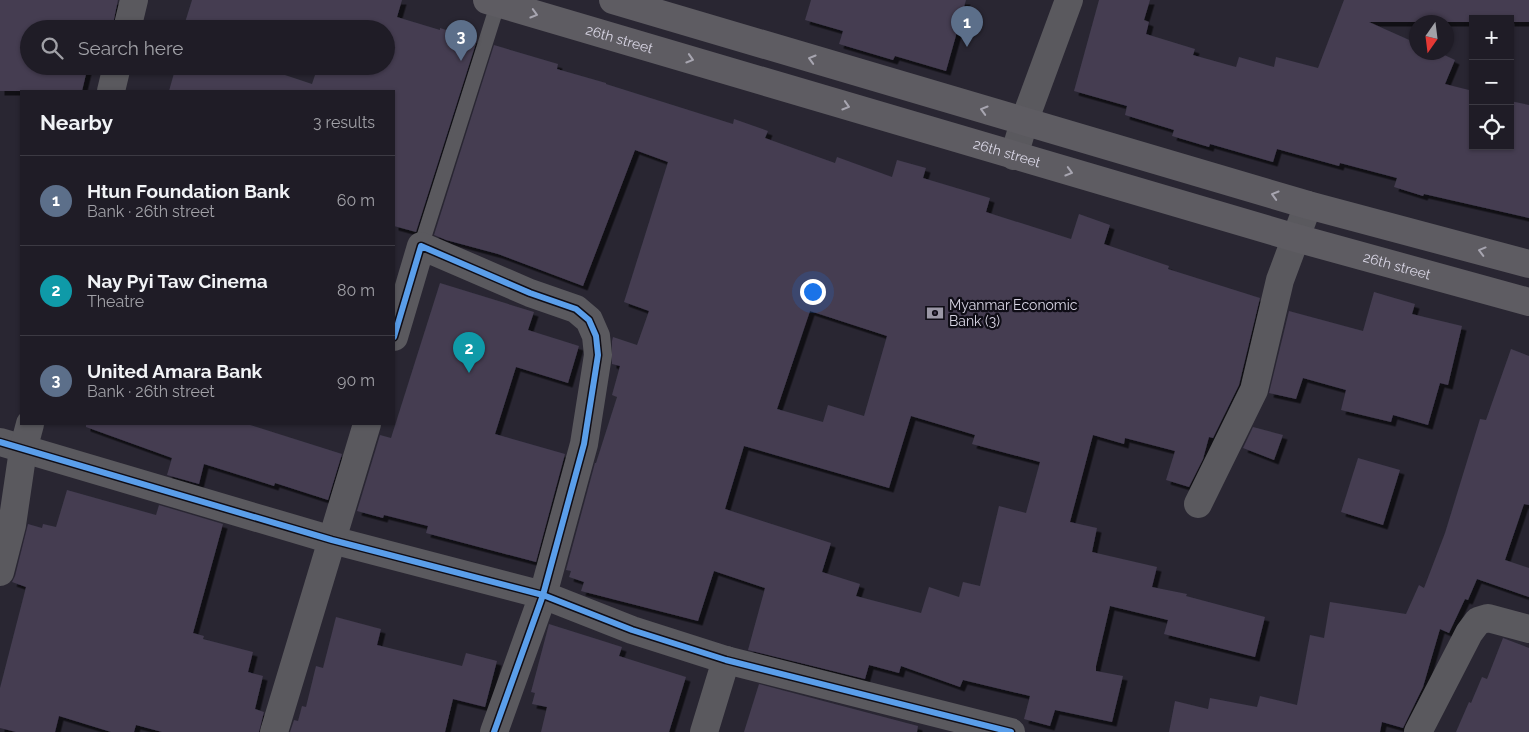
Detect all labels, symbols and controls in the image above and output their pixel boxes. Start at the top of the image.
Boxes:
pin: 1 [951,6,983,47]
one-way arrow [529,8,538,18]
north arrow [1409,15,1454,60]
map controls [1469,15,1514,150]
button: + [1469,15,1514,60]
search box [20,20,395,75]
pin: 3 [445,20,477,61]
street label: 26th street [584,21,655,57]
icon: search [38,34,66,62]
text: Search here [78,37,184,59]
one-way arrow [685,54,694,64]
one-way arrow [808,54,816,64]
button: − [1469,60,1514,105]
one-way arrow [841,100,849,110]
one-way arrow [981,105,989,115]
button: locate [1469,105,1514,150]
text: Nearby [40,110,113,135]
text: 3 results [313,113,375,132]
street label: 26th street [971,135,1043,171]
one-way arrow [1064,166,1072,176]
text: Htun Foundation Bank [87,180,290,202]
one-way arrow [1271,190,1279,200]
text: 1 [52,191,60,210]
text: 60 m [337,191,375,210]
text: Bank · 26th street [87,202,215,221]
one-way arrow [1478,247,1486,257]
street label: 26th street [1361,249,1433,283]
text: Nay Pyi Taw Cinema [87,270,268,292]
your location [800,279,826,305]
text: 2 [51,281,61,300]
text: 80 m [337,281,375,300]
text: Theatre [87,292,144,311]
place label: Myanmar Economic Bank (3) [949,297,1078,329]
bank icon: Myanmar Economic Bank (3) [925,303,945,323]
pin: 2 [453,332,485,373]
text: United Amara Bank [87,360,262,382]
text: 3 [52,371,60,390]
text: 90 m [337,371,375,390]
text: Bank · 26th street [87,382,215,401]

